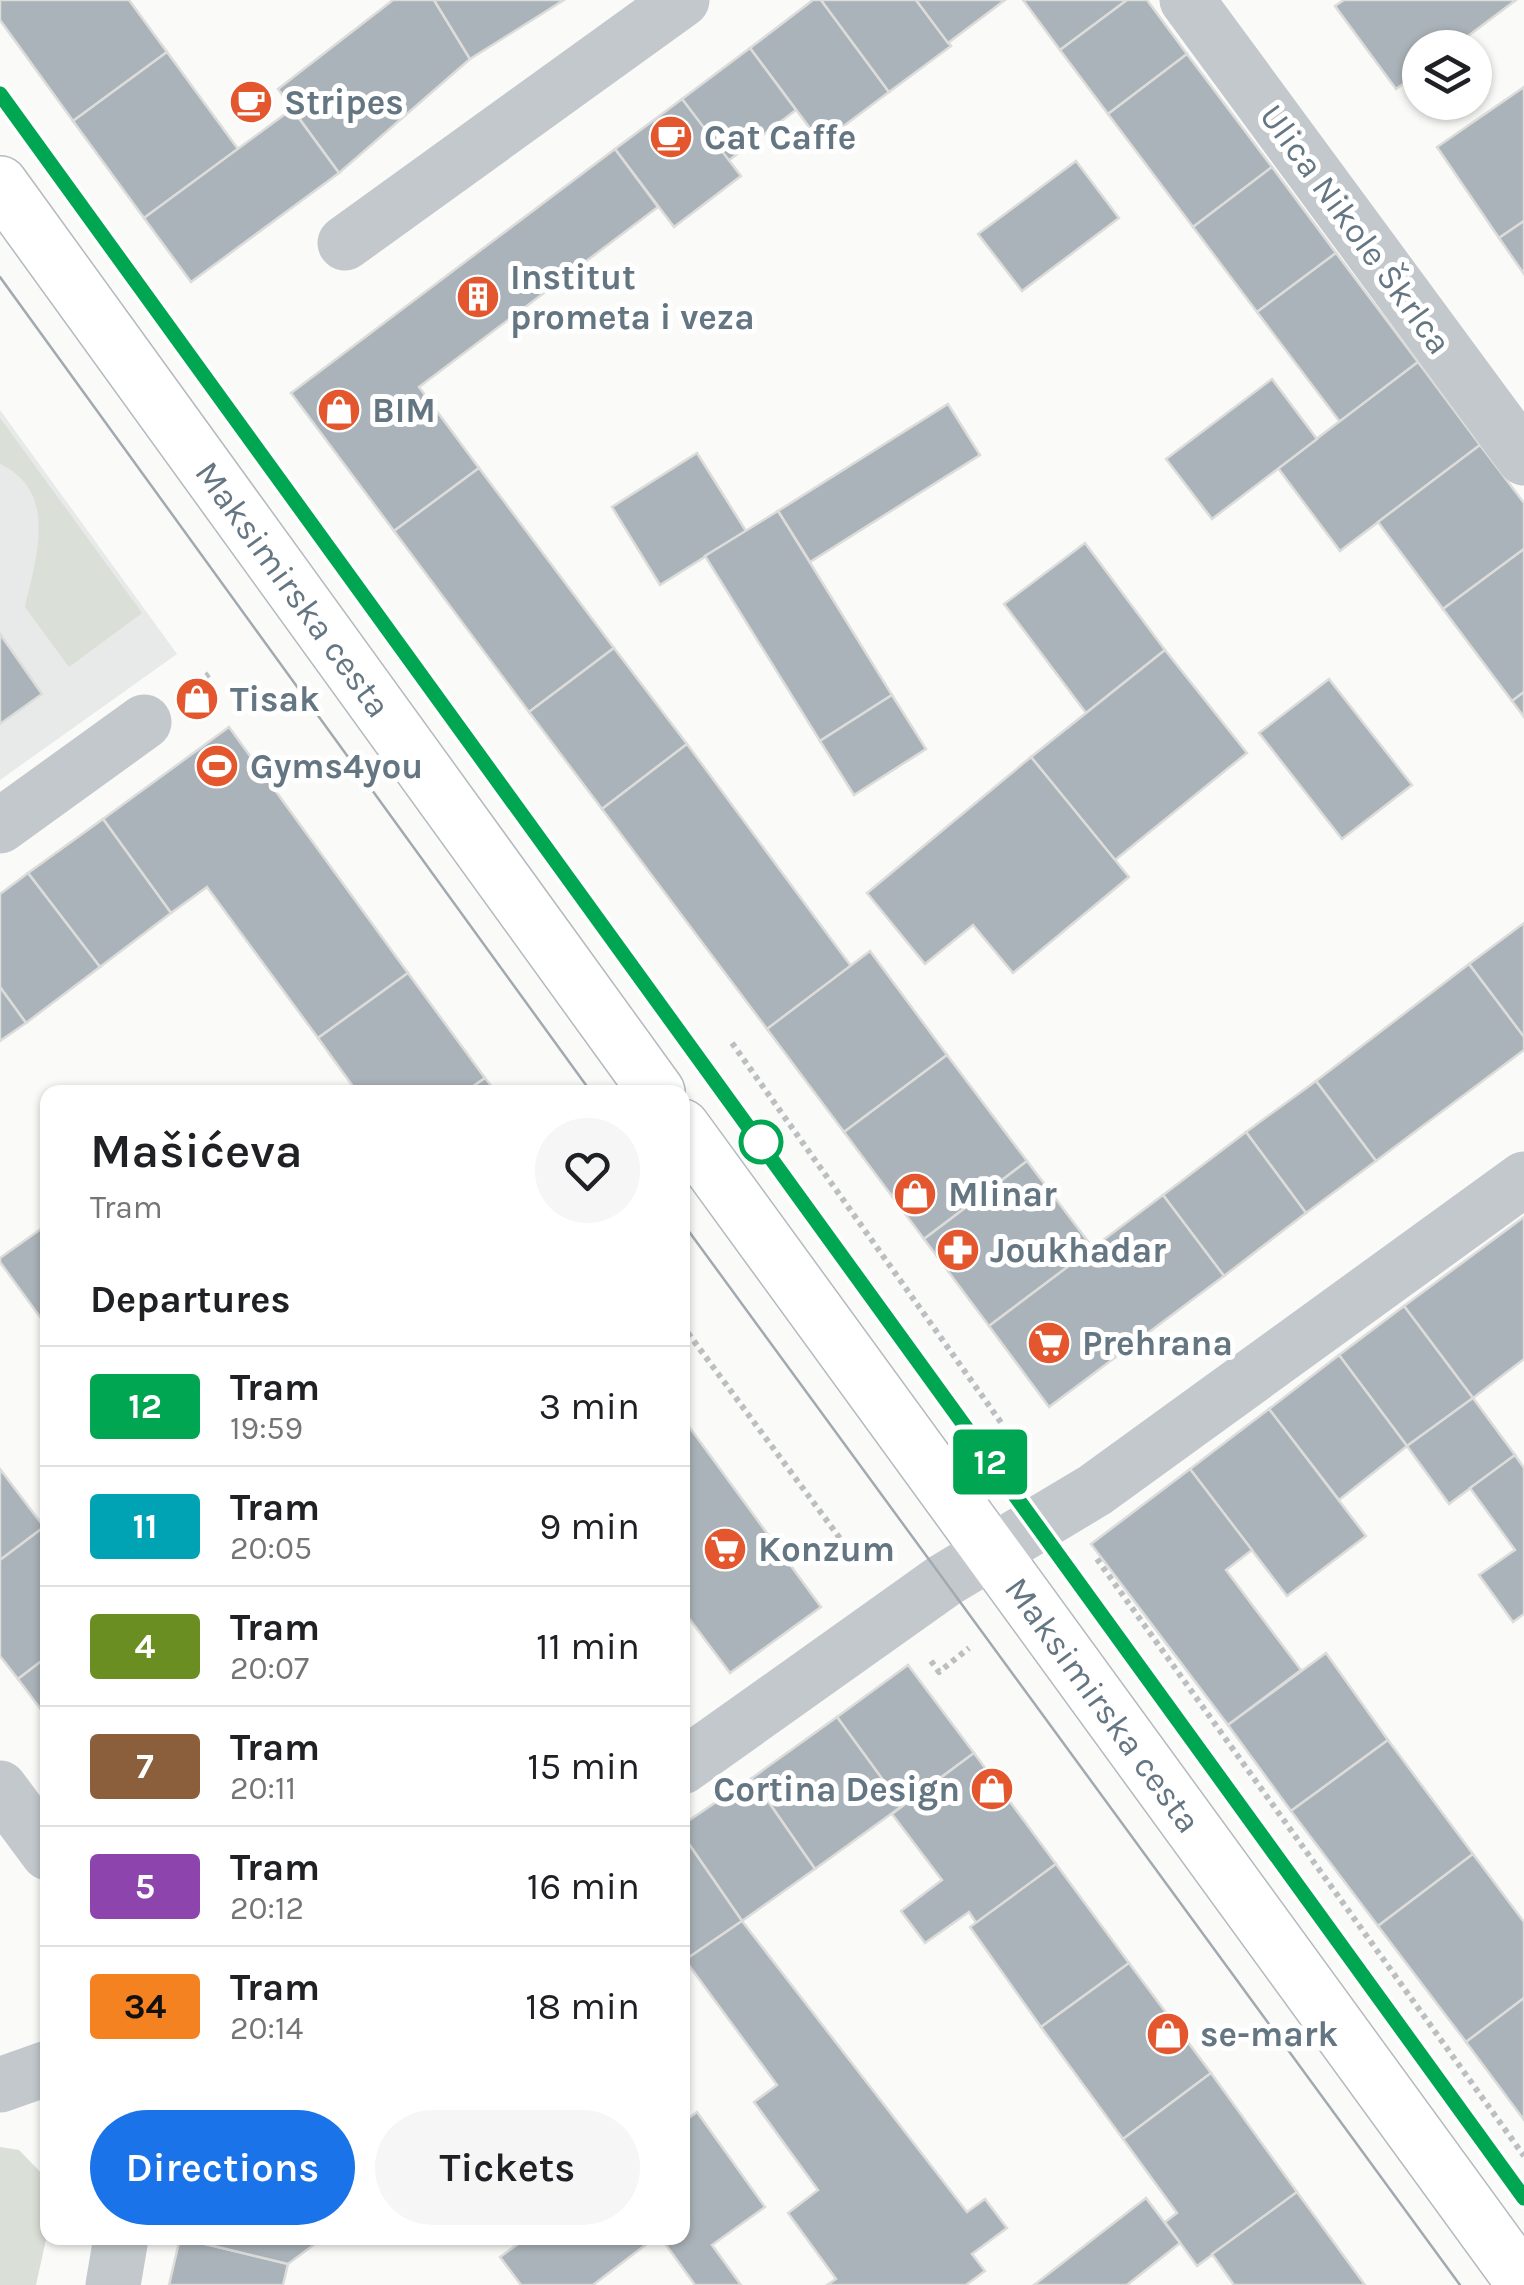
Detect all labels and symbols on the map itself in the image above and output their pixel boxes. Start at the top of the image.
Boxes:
cafe icon: Stripes [228,79,274,125]
place label: Stripes [284,82,404,123]
street label: Ulica Nikole Škrlca [1251,96,1460,362]
cafe icon: Cat Caffe [648,114,694,160]
place label: Cat Caffe [704,117,856,158]
place label: Institut prometa i veza [510,257,755,338]
building icon: Institut prometa i veza [455,274,501,320]
shop icon: BIM [316,387,362,433]
place label: BIM [372,390,436,431]
street label: Maksimirska cesta [186,453,399,725]
shop icon: Tisak [174,676,220,722]
place label: Tisak [230,679,320,720]
sports icon: Gyms4you [194,743,240,789]
place label: Gyms4you [250,746,423,788]
unlabelled marker [740,1121,782,1163]
shop icon: Mlinar [892,1171,938,1217]
place label: Mlinar [948,1174,1057,1215]
pharmacy icon: Joukhadar [935,1227,981,1273]
place label: Joukhadar [990,1230,1166,1271]
supermarket icon: Prehrana [1026,1320,1072,1366]
place label: Prehrana [1082,1323,1233,1364]
line badge: 12 [945,1430,1035,1494]
supermarket icon: Konzum [702,1526,748,1572]
place label: Konzum [758,1529,895,1570]
street label: Maksimirska cesta [996,1569,1209,1841]
shop icon: Cortina Design [969,1766,1015,1812]
place label: Cortina Design [713,1769,960,1811]
shop icon: se-mark [1145,2011,1191,2057]
place label: se-mark [1200,2014,1339,2055]

